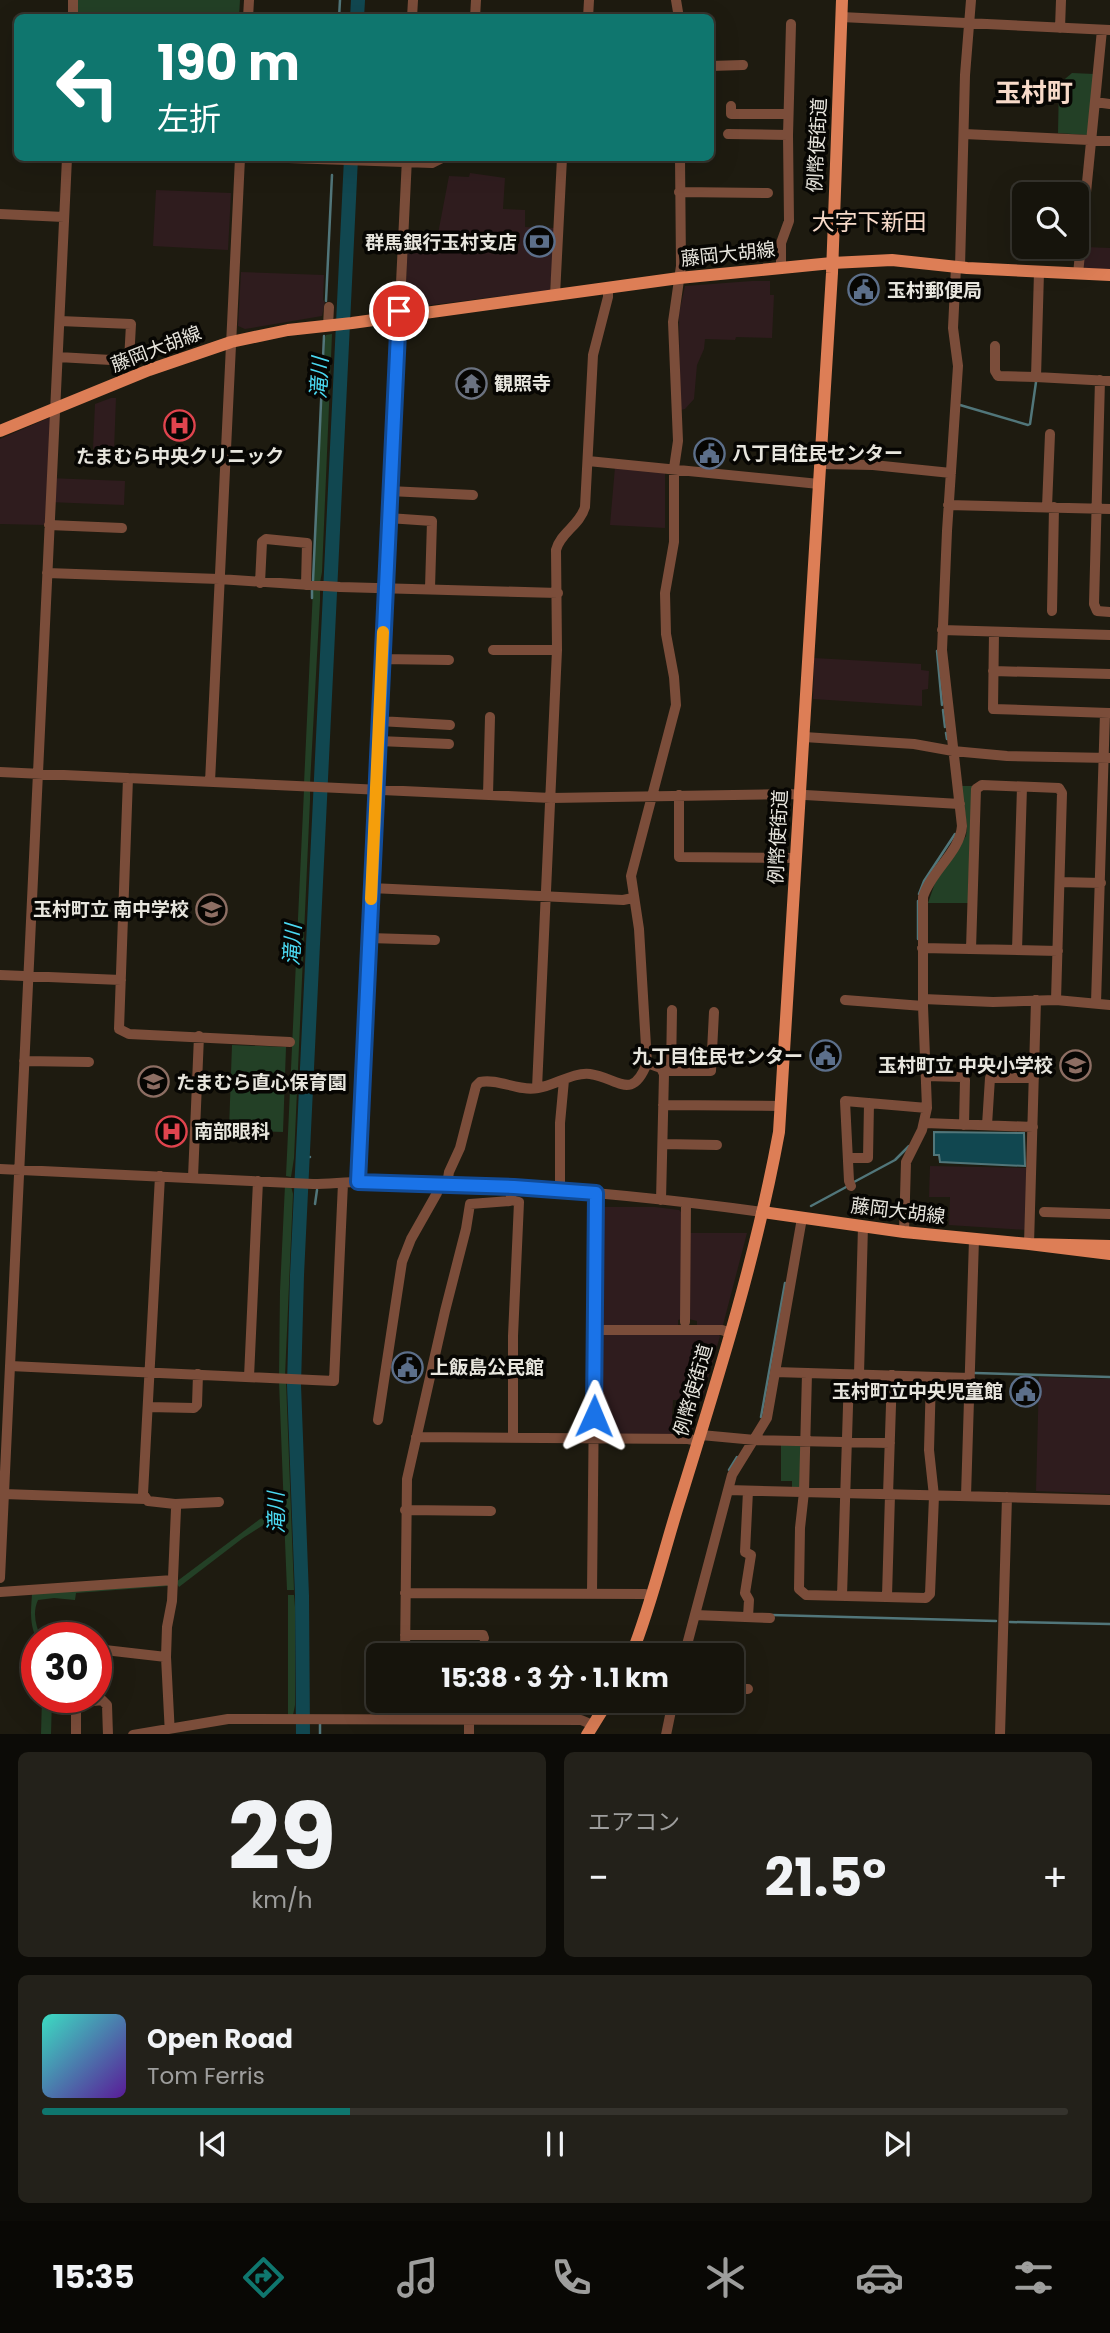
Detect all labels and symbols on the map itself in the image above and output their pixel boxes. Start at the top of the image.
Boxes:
district label: 玉村町 [995,75,1073,111]
street label: 例幣使街道 [801,97,833,193]
district label: 大字下新田 [812,206,927,238]
bank icon: 群馬銀行玉村支店 [523,225,557,259]
place label: 群馬銀行玉村支店 [365,229,517,256]
street label: 藤岡大胡線 [679,236,777,272]
public building icon: 玉村郵便局 [847,273,881,307]
place label: 玉村郵便局 [887,277,982,304]
pin [369,281,429,341]
street label: 藤岡大胡線 [107,319,205,379]
water label: 滝川 [303,354,335,400]
temple icon: 観照寺 [454,366,488,400]
place label: 観照寺 [494,370,551,397]
hospital icon: たまむら中央クリニック [163,408,197,442]
public building icon: 八丁目住民センター [692,436,726,470]
place label: 八丁目住民センター [732,440,903,467]
place label: たまむら中央クリニック [76,443,284,470]
street label: 例幣使街道 [762,789,794,885]
school or university icon: 玉村町立 南中学校 [195,892,229,926]
place label: 玉村町立 南中学校 [33,896,189,923]
water label: 滝川 [276,921,308,967]
public building icon: 九丁目住民センター [809,1039,843,1073]
place label: 九丁目住民センター [632,1043,803,1070]
school or university icon: 玉村町立 中央小学校 [1059,1048,1093,1082]
place label: 玉村町立 中央小学校 [878,1052,1053,1079]
school or university icon: たまむら直心保育園 [136,1065,170,1099]
place label: たまむら直心保育園 [176,1069,346,1096]
hospital icon: 南部眼科 [154,1114,188,1148]
place label: 南部眼科 [194,1118,270,1145]
street label: 藤岡大胡線 [849,1192,947,1230]
street label: 例幣使街道 [667,1341,719,1439]
public building icon: 上飯島公民館 [390,1350,424,1384]
place label: 上飯島公民館 [430,1354,544,1381]
public building icon: 玉村町立中央児童館 [1009,1374,1043,1408]
place label: 玉村町立中央児童館 [832,1378,1003,1405]
position arrow [557,1379,631,1453]
water label: 滝川 [261,1490,291,1534]
speed limit sign: 30 [21,1622,112,1713]

